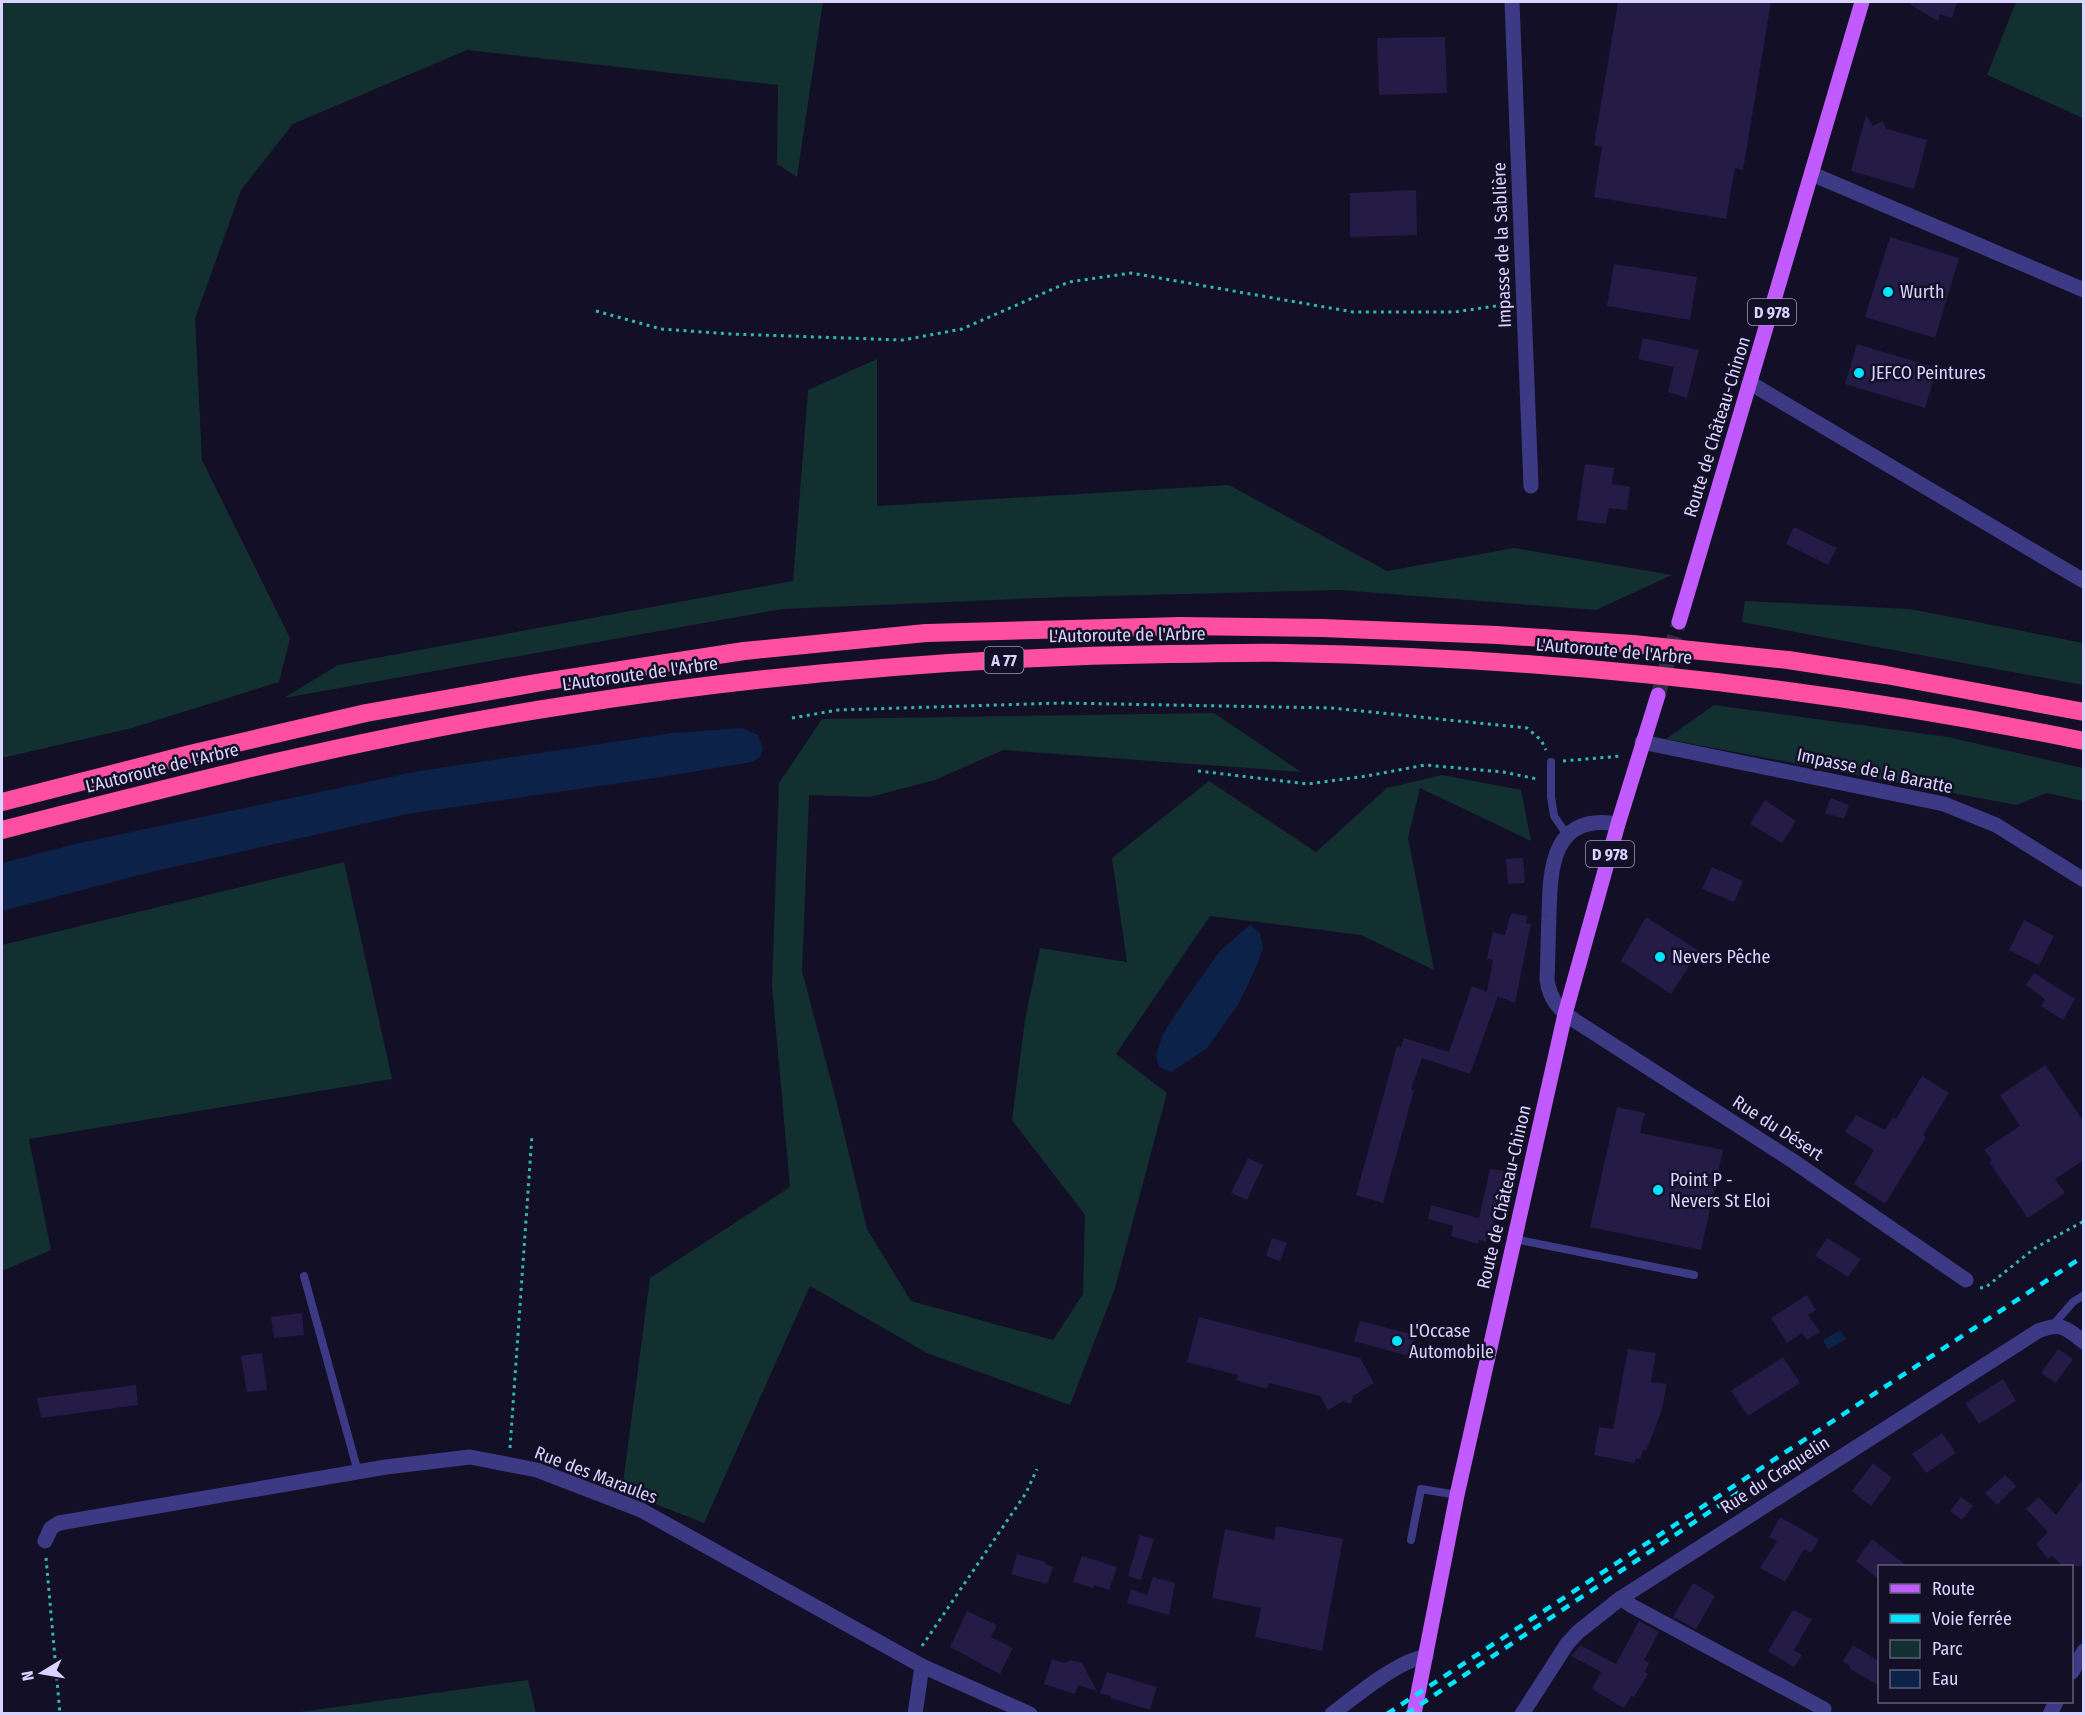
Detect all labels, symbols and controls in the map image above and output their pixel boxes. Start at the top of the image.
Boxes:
street label: Impasse de la Sablière [1488,162,1516,328]
place label: Wurth [1900,281,1944,303]
marker: Wurth [1881,285,1895,299]
road number: D 978 [1748,299,1796,325]
street label: Route de Château-Chinon [1679,334,1755,520]
place label: JEFCO Peintures [1871,362,1986,384]
marker: JEFCO Peintures [1852,366,1866,380]
street label: L'Autoroute de l'Arbre [1048,623,1206,647]
street label: L'Autoroute de l'Arbre [1535,633,1693,669]
road number: A 77 [984,647,1024,673]
street label: L'Autoroute de l'Arbre [561,652,719,696]
street label: L'Autoroute de l'Arbre [83,738,241,798]
street label: Impasse de la Baratte [1795,744,1955,798]
road number: D 978 [1586,841,1634,867]
place label: Nevers Pêche [1672,946,1770,968]
marker: Nevers Pêche [1653,950,1667,964]
street label: Rue du Désert [1729,1091,1828,1166]
street label: Route de Château-Chinon [1472,1103,1536,1291]
place label: Point P - Nevers St Eloi [1670,1169,1771,1212]
marker: Point P - Nevers St Eloi [1651,1183,1665,1197]
place label: L'Occase Automobile [1409,1320,1494,1363]
marker: L'Occase Automobile [1390,1334,1404,1348]
street label: Rue du Craquelin [1716,1432,1834,1518]
street label: Rue des Maraules [532,1442,661,1509]
legend [1878,1565,2073,1703]
text: Route [1932,1578,1975,1600]
text: Voie ferrée [1932,1608,2012,1630]
text: Parc [1932,1638,1963,1660]
north arrow [12,1643,72,1703]
text: Eau [1932,1668,1958,1690]
text: N [18,1669,38,1682]

